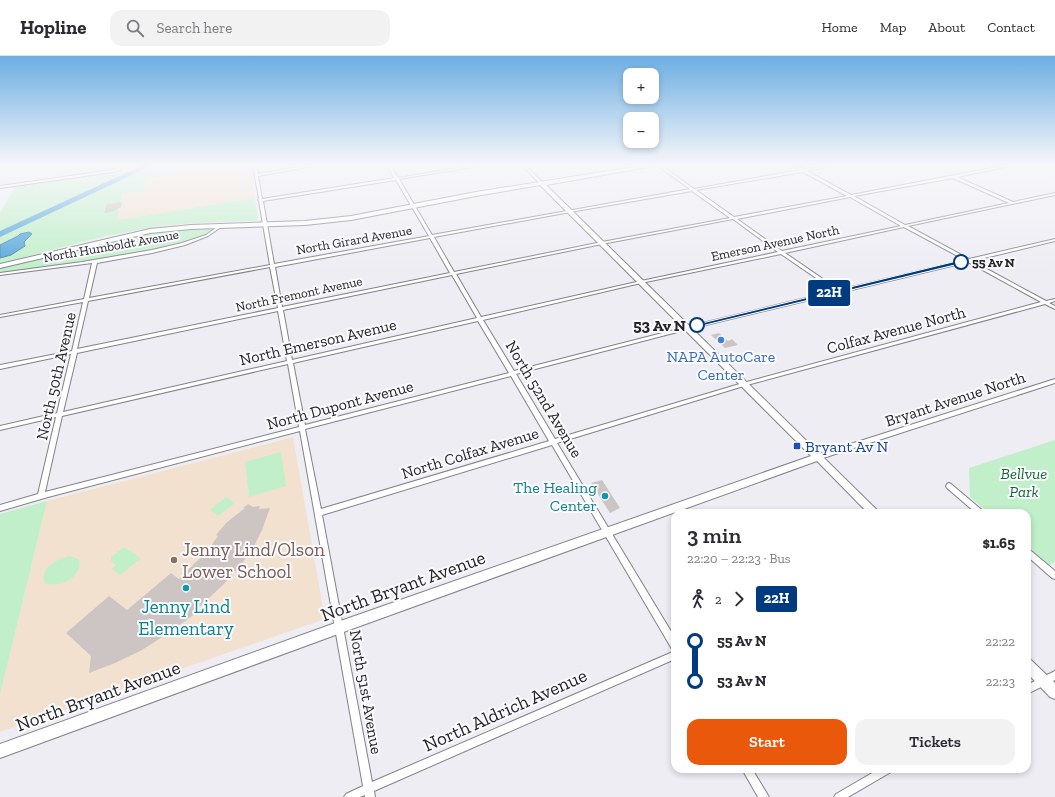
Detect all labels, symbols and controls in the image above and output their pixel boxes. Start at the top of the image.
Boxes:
search box [110,10,390,46]
text: Hopline [20,16,86,39]
icon: search [124,17,146,39]
text: Search here [156,19,232,37]
text: Home [822,19,858,36]
text: Map [880,19,906,36]
text: About [928,19,965,36]
text: Contact [987,19,1035,36]
map controls [623,68,659,148]
button: + [623,68,659,104]
button: − [623,112,659,148]
street label: North Girard Avenue [295,222,413,258]
street label: Emerson Avenue North [710,222,841,264]
street label: North Humboldt Avenue [42,227,180,265]
marker: 55 Av N [953,254,969,270]
place label: 55 Av N [972,255,1015,270]
street label: North Fremont Avenue [234,273,364,315]
line badge: 22H [806,280,852,306]
text: 22H [816,284,842,301]
street label: Colfax Avenue North [825,302,967,358]
street label: North 50th Avenue [32,310,80,442]
street label: North Emerson Avenue [238,315,398,369]
place label: 53 Av N [633,316,686,335]
marker: 53 Av N [689,317,705,333]
marker: NAPA AutoCare Center [716,335,726,345]
street label: North 52nd Avenue [502,337,586,461]
place label: NAPA AutoCare Center [667,347,775,384]
street label: Bryant Avenue North [883,367,1027,431]
street label: North Dupont Avenue [265,376,415,434]
street label: North Colfax Avenue [399,423,541,483]
place label: Bryant Av N [805,437,889,456]
marker: Bryant Av N [792,441,802,451]
park label: Bellvue Park [1001,464,1047,501]
place label: The Healing Center [513,478,597,515]
marker: The Healing Center [600,491,610,501]
text: 3 min [687,522,741,549]
text: $1.65 [982,534,1015,552]
place label: Jenny Lind/Olson Lower School [182,538,325,583]
street label: North Bryant Avenue [318,546,488,626]
text: 22:20 – 22:23 · Bus [687,551,790,566]
marker: Jenny Lind/Olson Lower School [169,555,179,565]
marker: Jenny Lind Elementary [181,583,191,593]
icon: walk [687,588,709,610]
icon: forward [728,588,750,610]
text: 22H [764,590,789,607]
text: 2 [715,592,722,607]
place label: Jenny Lind Elementary [138,595,234,640]
street label: North 51st Avenue [346,628,386,756]
text: 55 Av N [717,632,766,650]
text: 22:22 [985,634,1015,649]
street label: North Bryant Avenue [13,656,183,736]
street label: North Aldrich Avenue [420,664,591,756]
text: 53 Av N [717,672,767,690]
text: 22:23 [986,674,1015,689]
button: Start [687,719,847,765]
button: Tickets [855,719,1015,765]

